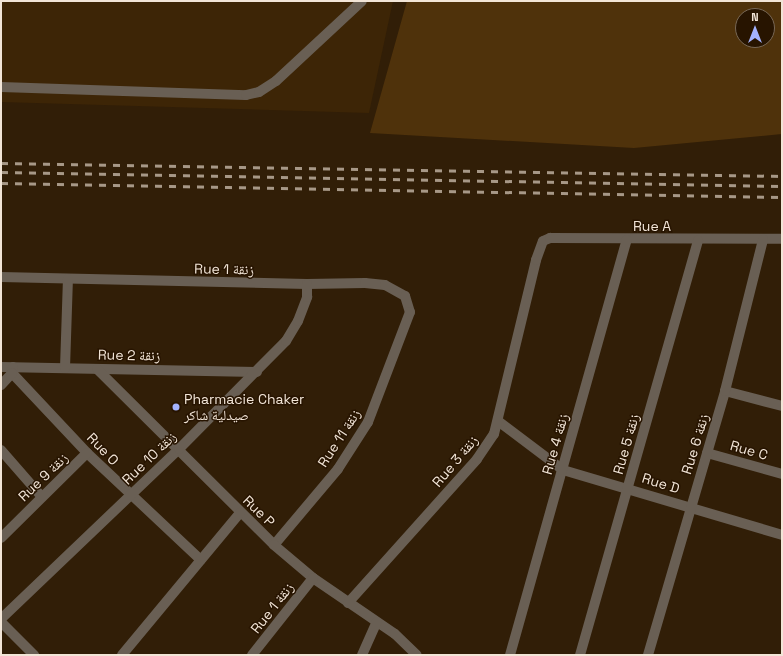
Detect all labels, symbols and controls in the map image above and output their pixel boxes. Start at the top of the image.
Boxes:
north arrow [735,8,775,48]
text: N [751,10,759,24]
street label: Rue A [633,218,671,234]
street label: Rue 1 زنقة [194,260,254,278]
street label: Rue 2 زنقة [98,346,160,364]
place label: Pharmacie Chaker صيدلية شاكر [184,391,304,424]
marker: Pharmacie Chaker صيدلية شاكر [171,402,181,412]
street label: Rue 11 زنقة [314,406,364,470]
street label: Rue 4 زنقة [538,412,572,476]
street label: Rue 5 زنقة [609,412,643,476]
street label: Rue 6 زنقة [678,412,712,476]
street label: Rue 10 زنقة [118,428,180,488]
street label: Rue O [84,429,122,469]
street label: Rue 3 زنقة [429,432,481,490]
street label: Rue C [728,437,770,463]
street label: Rue 9 زنقة [15,449,71,505]
street label: Rue D [640,469,682,497]
street label: Rue P [240,492,278,530]
street label: Rue 1 زنقة [247,579,297,637]

